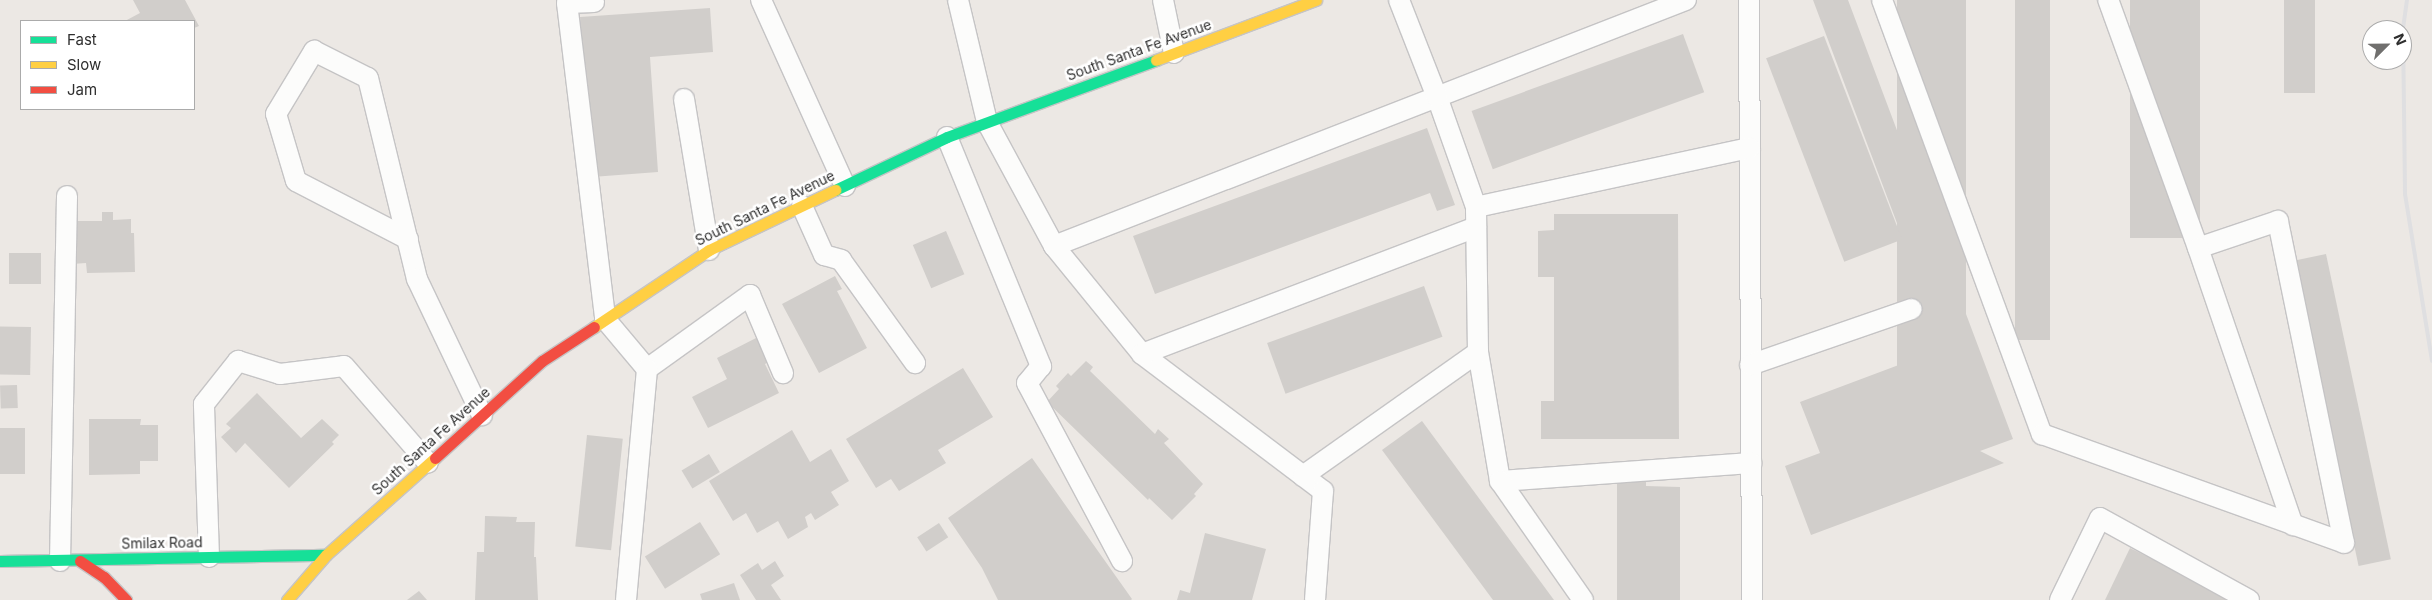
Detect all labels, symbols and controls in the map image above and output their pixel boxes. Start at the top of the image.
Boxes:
street label: South Santa Fe Avenue [1064,16,1214,84]
legend [20,20,195,110]
north arrow [2362,20,2412,70]
text: Fast [67,30,97,49]
text: N [2390,31,2410,48]
text: Slow [67,55,101,74]
text: Jam [67,80,97,99]
street label: South Santa Fe Avenue [693,167,837,249]
street label: South Santa Fe Avenue [369,384,493,498]
street label: Smilax Road [121,534,203,552]

